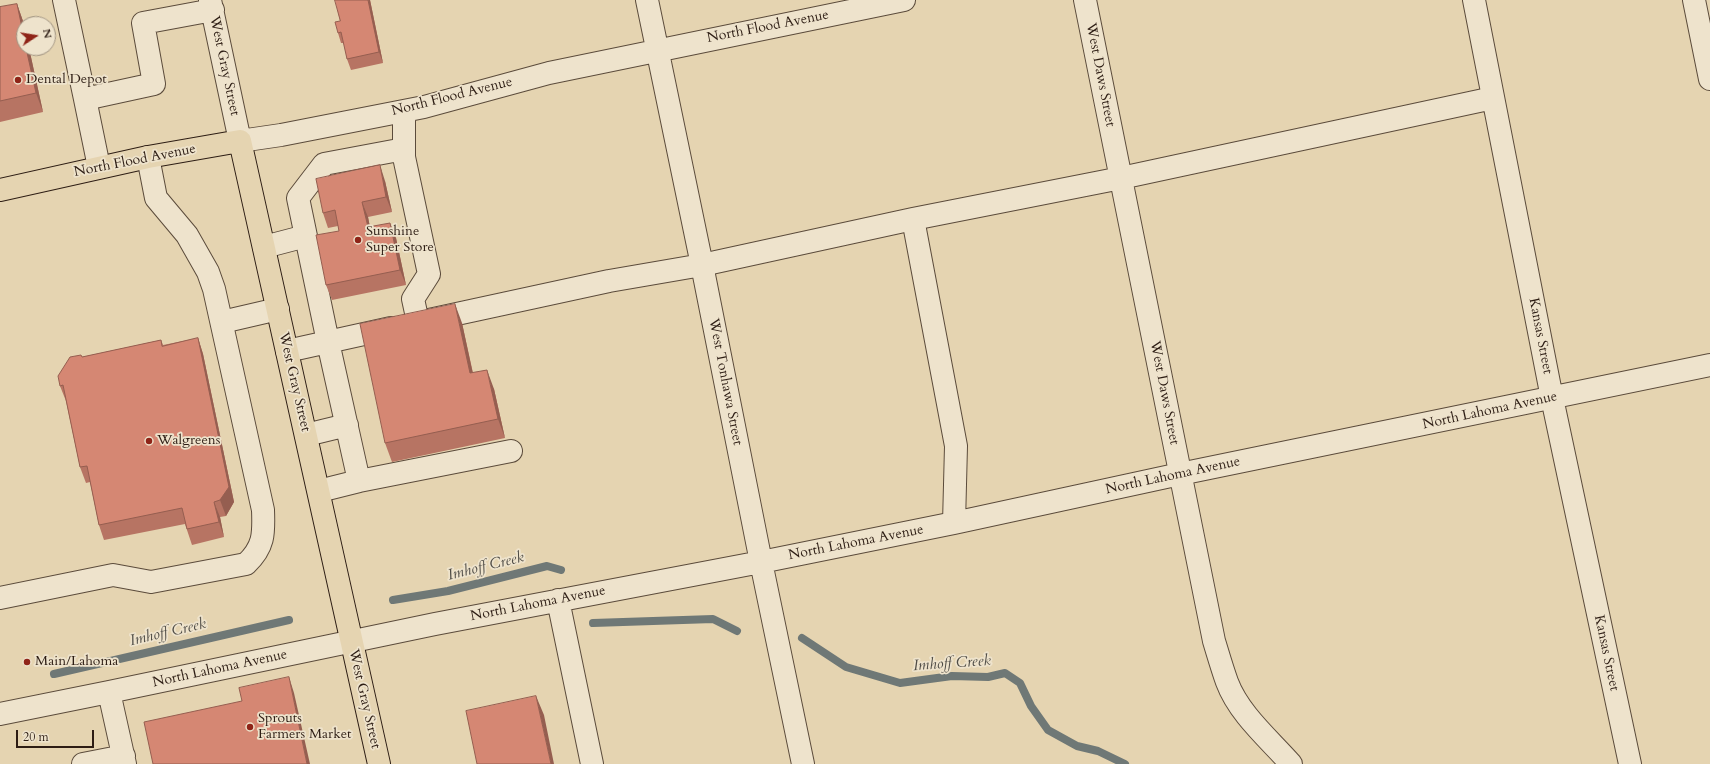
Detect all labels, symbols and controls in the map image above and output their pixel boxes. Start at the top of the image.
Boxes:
street label: North Flood Avenue [706,7,830,47]
street label: West Gray Street [205,14,243,118]
north arrow [16,16,56,56]
street label: West Daws Street [1082,22,1118,128]
text: N [39,27,56,40]
place label: Dental Depot [26,72,107,88]
street label: North Flood Avenue [390,74,514,120]
marker: Dental Depot [13,75,23,85]
street label: North Flood Avenue [73,141,197,181]
place label: Sunshine Super Store [366,224,434,256]
marker: Sunshine Super Store [353,235,363,245]
street label: Kansas Street [1524,296,1556,376]
street label: West Tonhawa Street [704,317,746,447]
street label: West Gray Street [274,331,314,433]
street label: West Daws Street [1146,340,1182,446]
street label: North Lahoma Avenue [1421,389,1559,433]
place label: Walgreens [157,433,220,449]
marker: Walgreens [144,436,154,446]
street label: North Lahoma Avenue [1104,454,1242,498]
street label: North Lahoma Avenue [787,522,925,564]
water label: Imhoff Creek [446,549,526,585]
street label: North Lahoma Avenue [469,583,607,625]
street label: Kansas Street [1590,613,1622,693]
water label: Imhoff Creek [128,615,208,651]
street label: North Lahoma Avenue [151,647,289,691]
street label: West Gray Street [344,648,384,750]
water label: Imhoff Creek [913,652,991,676]
place label: Main/Lahoma [35,654,118,670]
marker: Main/Lahoma [22,657,32,667]
place label: Sprouts Farmers Market [258,711,351,744]
scale bar [18,722,96,748]
marker: Sprouts Farmers Market [245,722,255,732]
text: 20 m [23,729,49,745]

